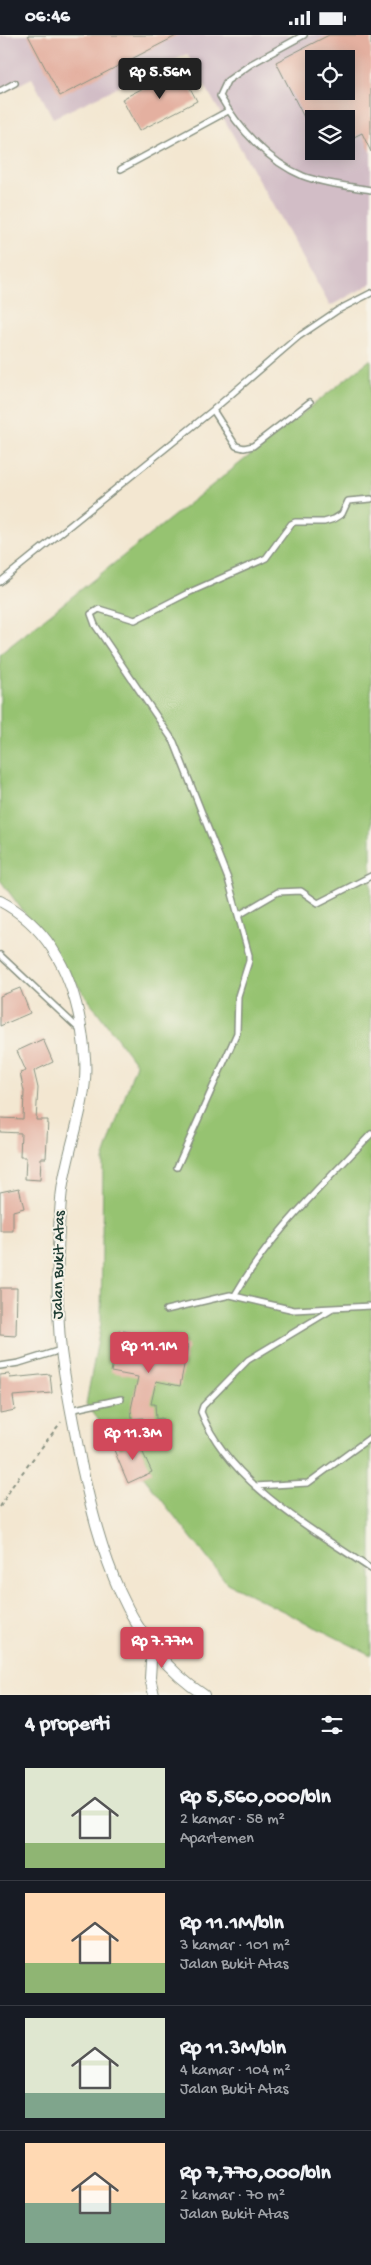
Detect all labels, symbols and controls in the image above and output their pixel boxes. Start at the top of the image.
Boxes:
text: 06:46 [25,6,70,29]
map controls [305,50,355,160]
button: locate [305,50,355,100]
pin: Rp 5.56M [108,57,212,100]
text: Rp 5.56M [129,64,191,83]
button: layers [305,110,355,160]
street label: Jalan Bukit Atas [50,1209,70,1319]
pin: Rp 11.1M [97,1331,201,1374]
text: Rp 11.1M [121,1338,177,1357]
pin: Rp 11.3M [81,1419,185,1461]
text: Rp 11.3M [104,1425,162,1444]
pin: Rp 7.77M [110,1627,214,1669]
text: Rp 7.77M [131,1633,193,1652]
icon: filters [318,1711,346,1739]
text: 4 properti [25,1713,110,1738]
text: Rp 5,560,000/bln [180,1786,331,1811]
icon: home [65,1788,125,1848]
text: 2 kamar · 58 m² [180,1811,285,1830]
text: Apartemen [180,1830,254,1849]
text: Rp 11.1M/bln [180,1912,284,1937]
icon: home [65,1913,125,1973]
text: 3 kamar · 101 m² [180,1937,290,1956]
text: Jalan Bukit Atas [180,1956,289,1975]
text: Rp 11.3M/bln [180,2037,286,2062]
icon: home [65,2038,125,2098]
text: 4 kamar · 104 m² [180,2062,290,2081]
text: Jalan Bukit Atas [180,2081,289,2100]
text: Rp 7,770,000/bln [180,2162,331,2187]
icon: home [65,2163,125,2223]
text: 2 kamar · 70 m² [180,2187,285,2206]
text: Jalan Bukit Atas [180,2206,289,2225]

